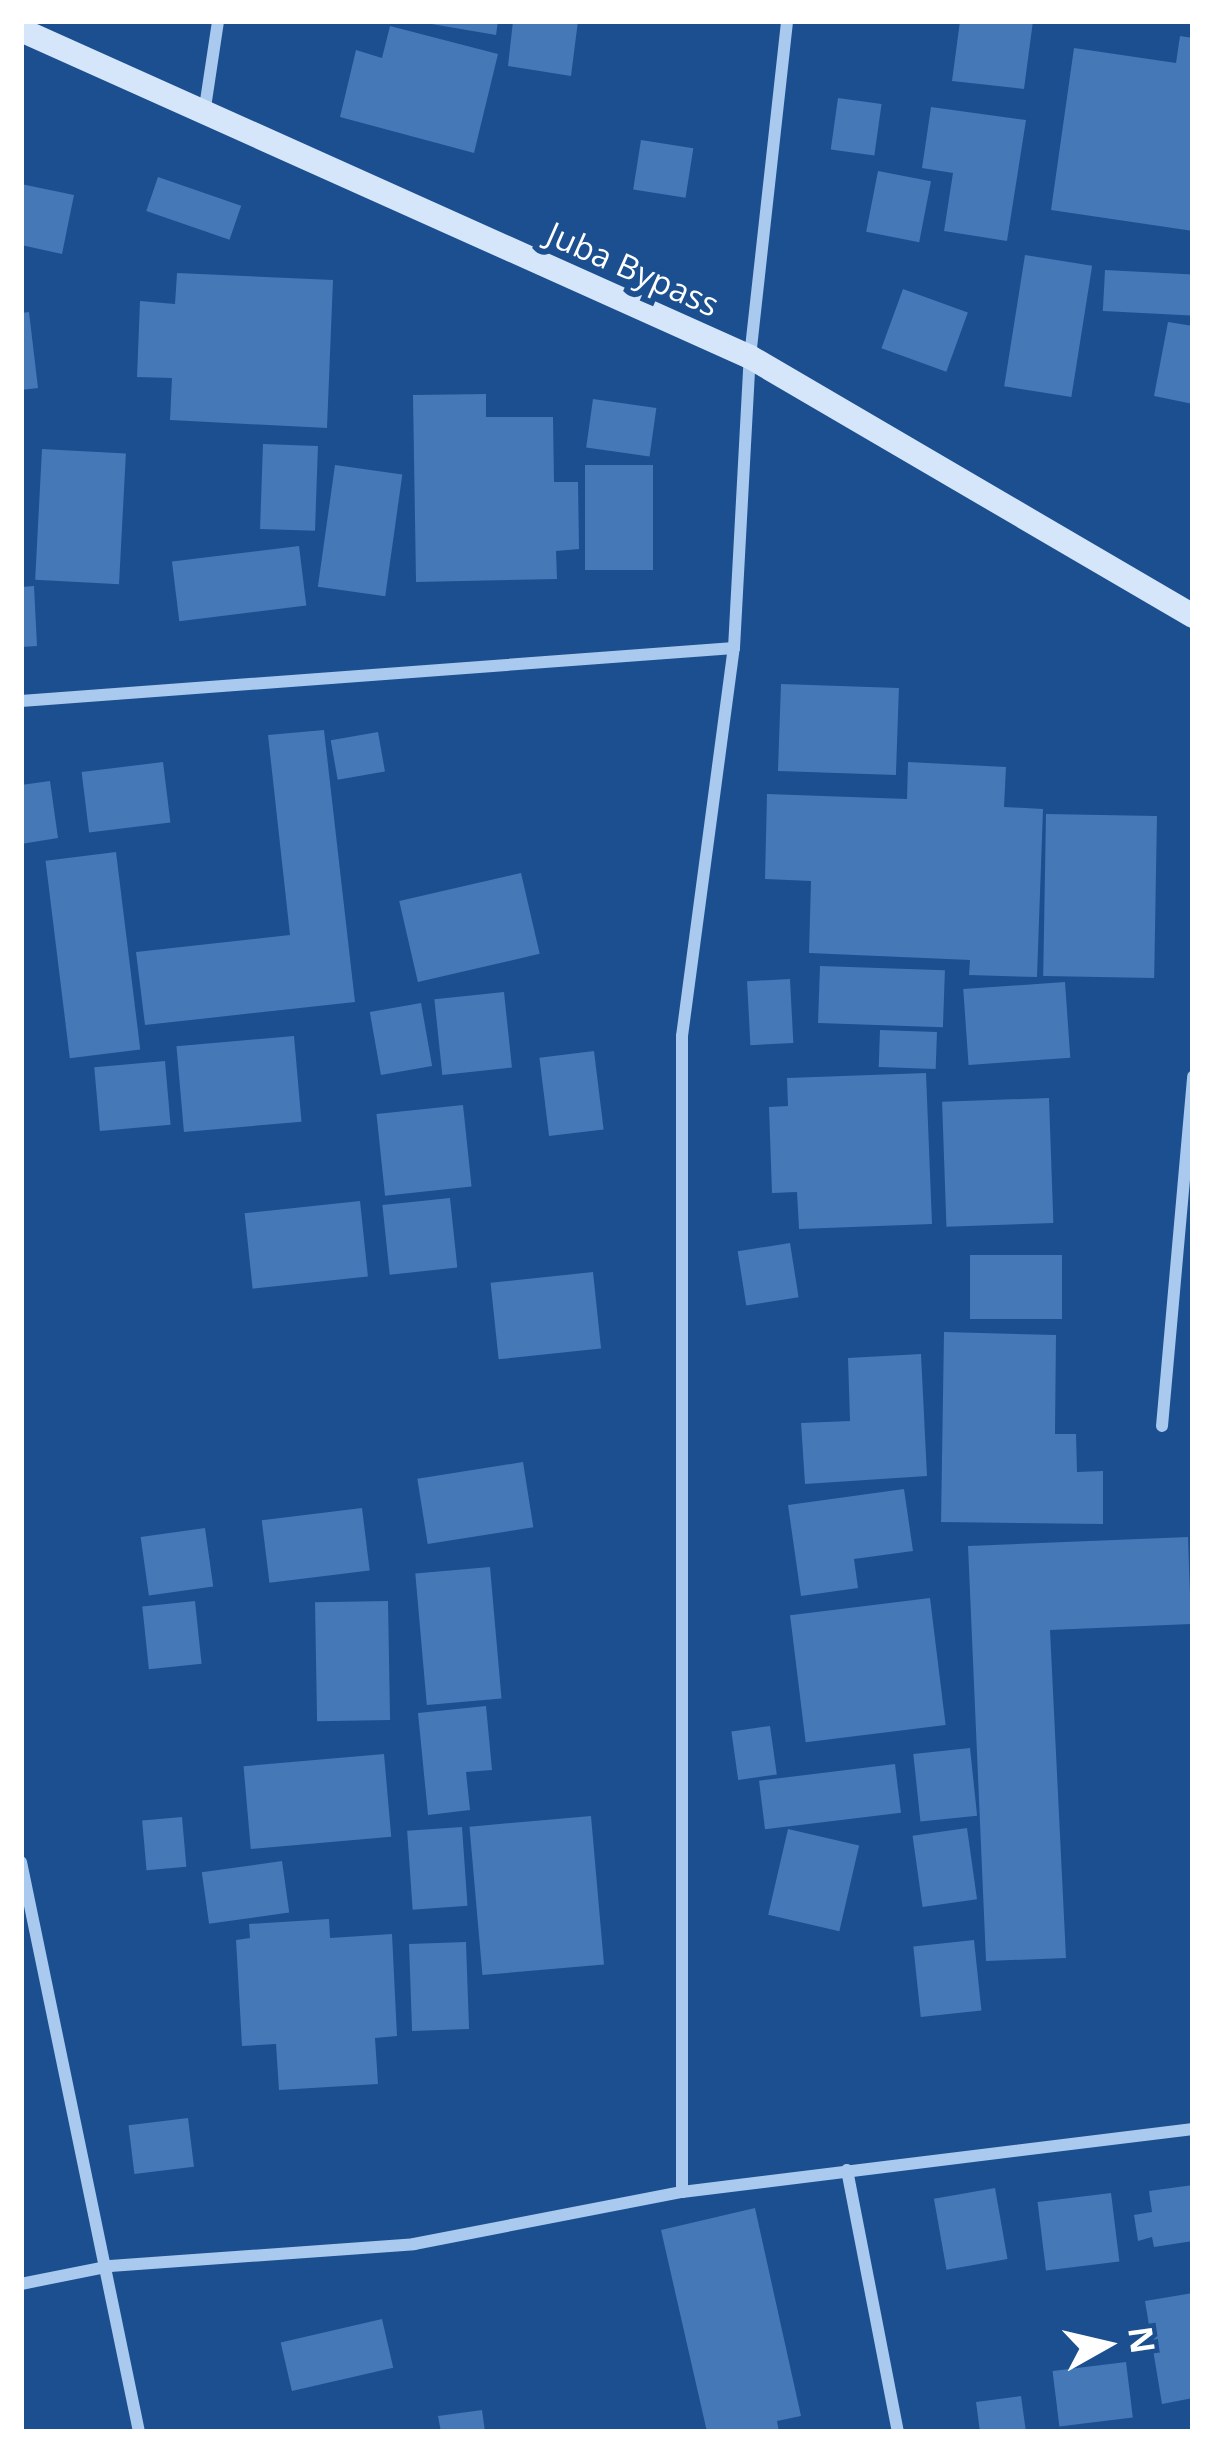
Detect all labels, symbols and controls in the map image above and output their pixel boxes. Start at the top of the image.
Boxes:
street label: Juba Bypass [541,213,725,325]
north arrow [1046,2285,1166,2405]
text: N [1118,2323,1166,2356]

